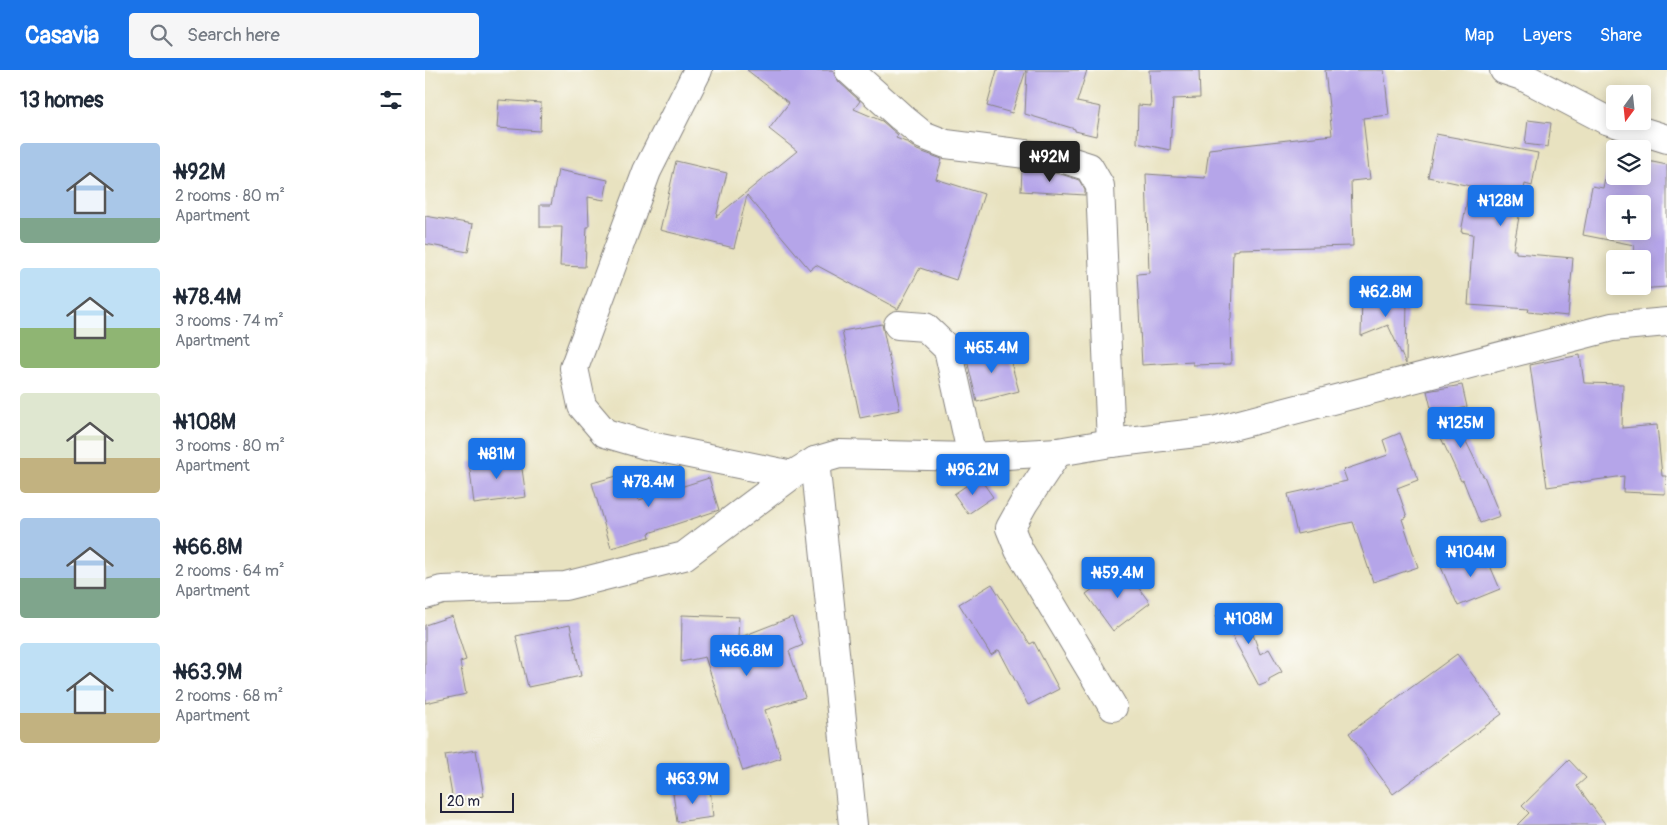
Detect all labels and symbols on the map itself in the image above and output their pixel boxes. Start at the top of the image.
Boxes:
north arrow [1606,85,1651,130]
pin: ₦92M [1020,140,1080,183]
pin: ₦128M [1466,184,1536,227]
pin: ₦62.8M [1345,276,1427,318]
pin: ₦65.4M [951,332,1033,374]
pin: ₦125M [1426,406,1496,449]
pin: ₦81M [467,438,527,480]
pin: ₦96.2M [932,454,1014,496]
pin: ₦78.4M [608,466,690,508]
pin: ₦104M [1436,536,1506,578]
pin: ₦59.4M [1077,556,1159,599]
pin: ₦108M [1214,602,1284,645]
pin: ₦66.8M [706,634,788,677]
pin: ₦63.9M [652,762,734,805]
scale bar [440,790,514,813]

